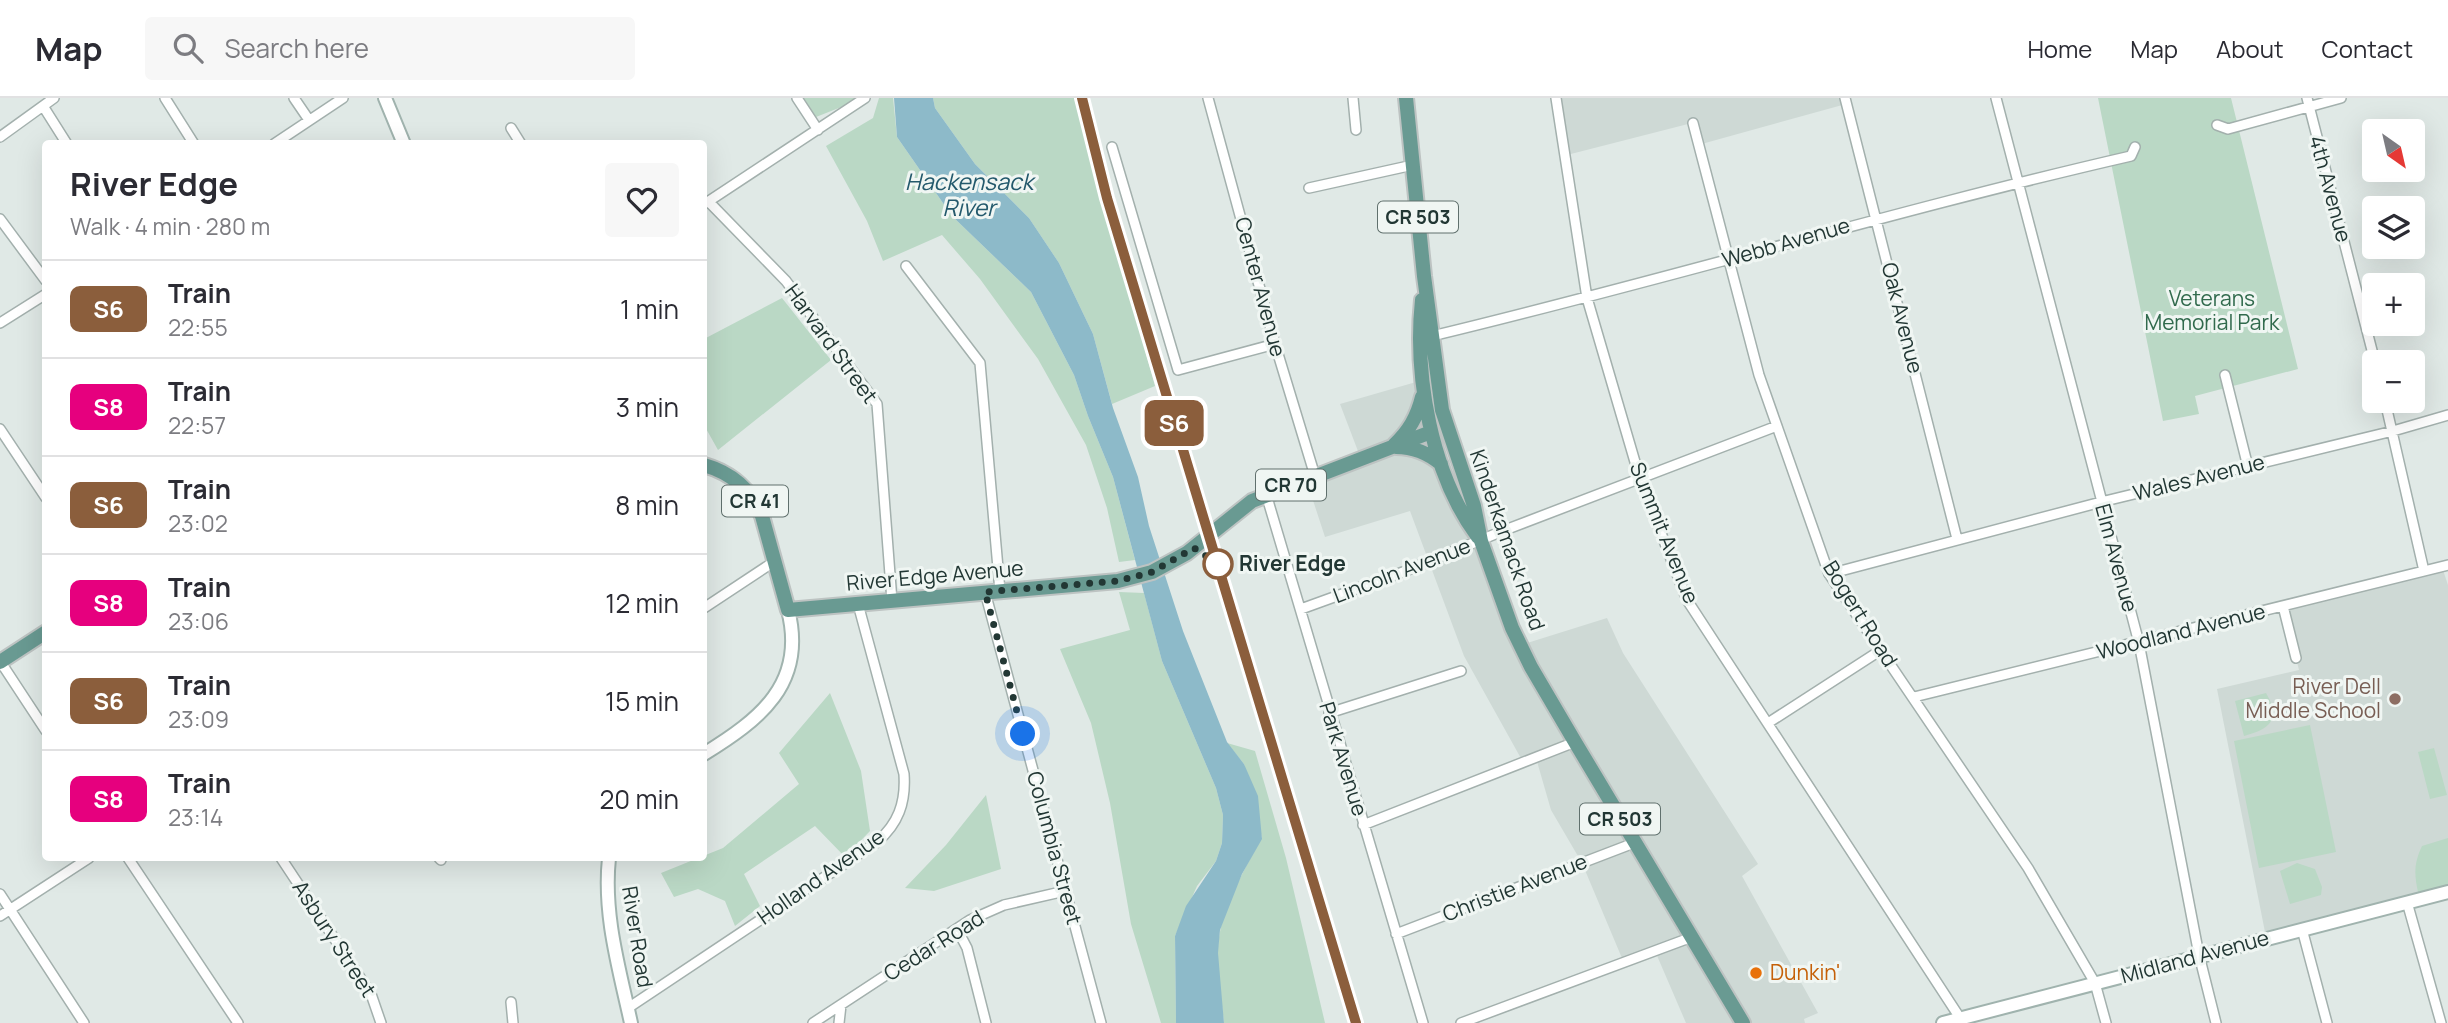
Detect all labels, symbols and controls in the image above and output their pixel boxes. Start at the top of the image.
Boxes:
search box [145,17,635,80]
text: Map [35,26,103,71]
icon: search [169,29,207,67]
text: Search here [225,30,369,66]
text: Home [2027,32,2092,65]
text: Map [2130,32,2178,65]
text: About [2216,32,2284,65]
text: Contact [2322,32,2413,65]
north arrow [2362,119,2426,182]
map controls [2362,119,2425,413]
street label: 4th Avenue [2303,132,2359,245]
text: River Edge [70,161,238,206]
button: heart [605,163,679,237]
water label: Hackensack River [905,165,1037,223]
button: layers [2362,196,2425,259]
road number: CR 503 [1378,202,1458,232]
text: Walk · 4 min · 280 m [70,210,270,242]
street label: Webb Avenue [1719,210,1853,274]
street label: Center Avenue [1229,214,1293,360]
street label: Oak Avenue [1876,259,1930,376]
button: + [2362,273,2425,336]
text: Train [168,275,231,311]
street label: Harvard Street [779,278,885,409]
park label: Veterans Memorial Park [2145,284,2280,336]
text: 1 min [620,291,679,327]
text: S6 [93,292,124,325]
text: 22:55 [168,311,228,343]
button: − [2362,350,2425,413]
text: Train [168,373,231,409]
text: 3 min [616,389,679,425]
text: S8 [93,390,124,423]
line badge: S6 [1142,400,1206,446]
text: S6 [1159,406,1189,439]
text: 22:57 [168,409,226,441]
street label: Kinderkamack Road [1464,445,1552,634]
street label: Wales Avenue [2130,447,2267,507]
street label: Summit Avenue [1624,458,1706,608]
road number: CR 70 [1256,470,1326,500]
text: Train [168,471,231,507]
road number: CR 41 [722,486,788,516]
text: 8 min [615,487,679,523]
text: S6 [93,488,124,521]
street label: Elm Avenue [2089,501,2145,615]
text: 23:02 [168,507,228,539]
street label: Lincoln Avenue [1329,531,1474,609]
marker: River Edge [1203,549,1233,579]
place label: River Edge [1239,549,1346,577]
street label: River Edge Avenue [845,553,1025,597]
street label: Bogert Road [1817,555,1905,672]
text: Train [168,569,231,605]
text: 12 min [605,585,679,621]
text: S8 [93,586,124,619]
street label: Woodland Avenue [2093,596,2268,666]
text: 23:06 [168,605,229,637]
text: Train [168,667,231,703]
place label: River Dell Middle School [2245,672,2381,724]
text: 15 min [605,683,679,719]
text: S6 [93,684,124,717]
marker: River Dell Middle School [2387,691,2403,707]
street label: Park Avenue [1313,698,1375,819]
text: 23:09 [168,703,229,735]
your location [1005,716,1040,751]
text: Train [168,765,231,801]
street label: Columbia Street [1021,768,1089,927]
text: 20 min [600,781,679,817]
text: S8 [93,782,124,815]
text: 23:14 [168,801,223,833]
road number: CR 503 [1580,804,1660,834]
street label: Holland Avenue [751,822,890,930]
street label: Christie Avenue [1438,847,1591,927]
street label: Asbury Street [287,875,383,1002]
street label: River Road [616,884,660,990]
street label: Cedar Road [878,903,989,987]
street label: Midland Avenue [2117,923,2272,989]
place label: Dunkin' [1770,958,1841,986]
marker: Dunkin' [1748,965,1764,981]

